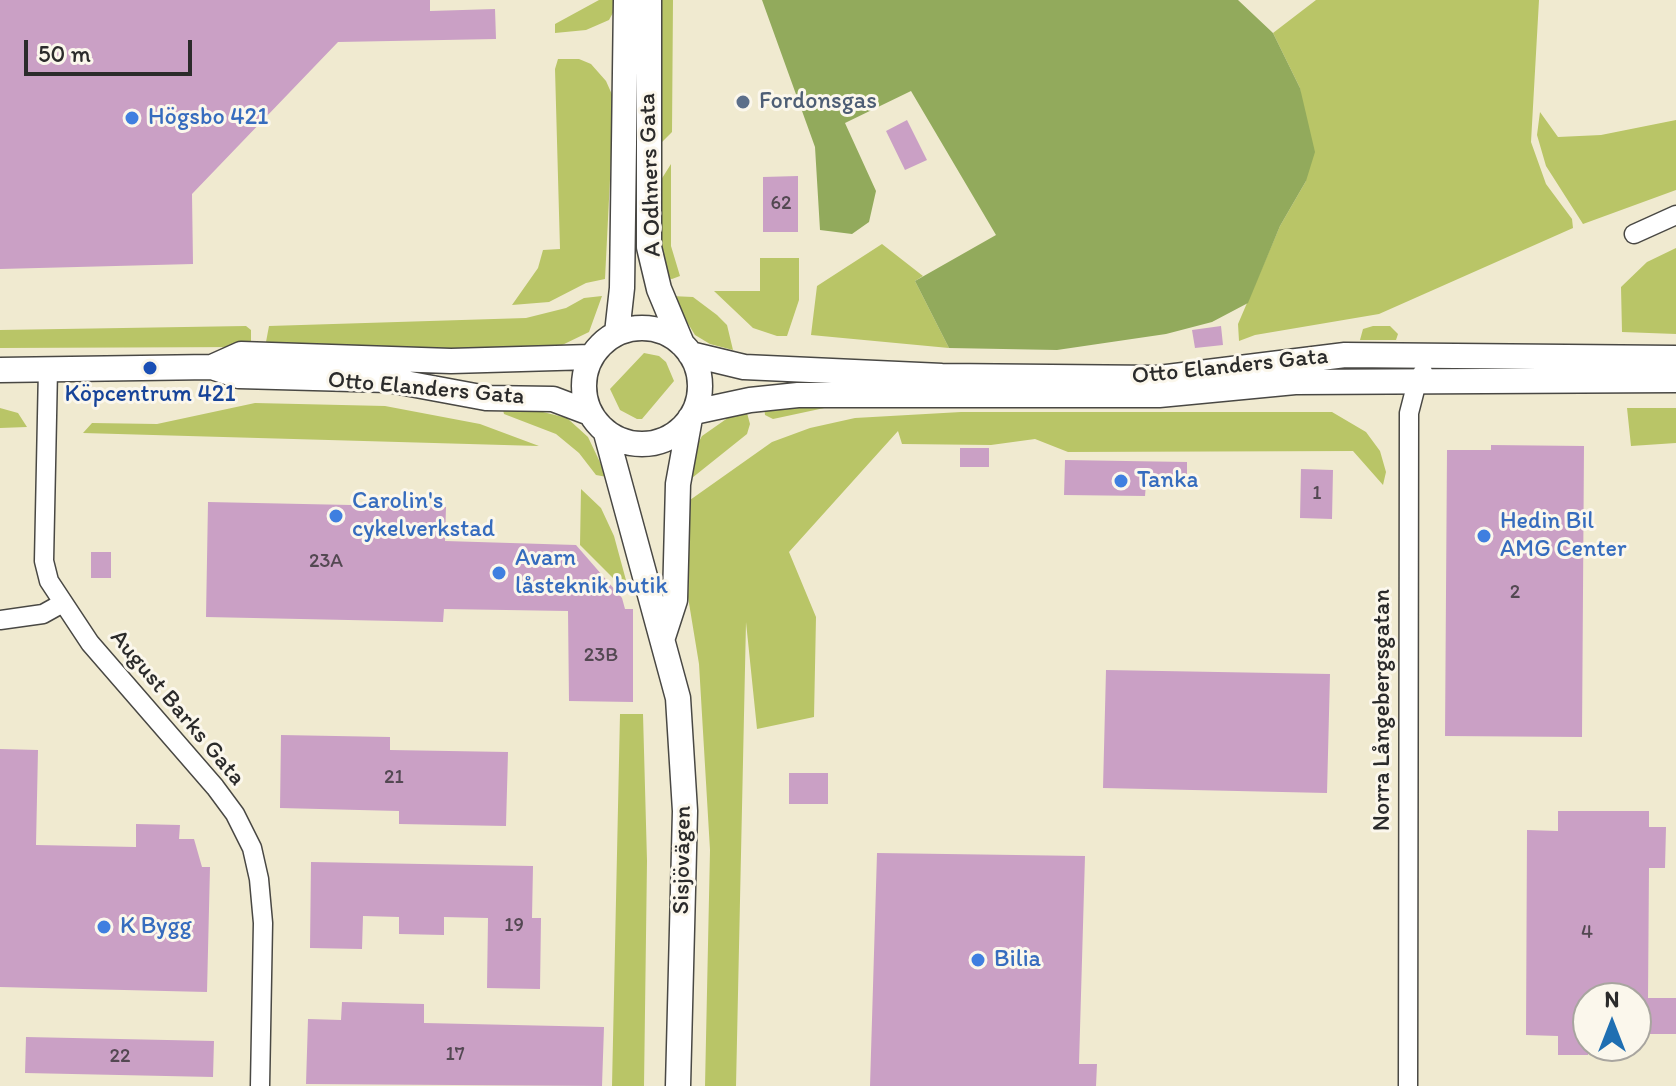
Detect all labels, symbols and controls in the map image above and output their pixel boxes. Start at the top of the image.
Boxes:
scale bar [28,24,196,74]
text: 50 m [38,39,91,68]
place label: Fordonsgas [759,88,877,116]
street label: A Odhners Gata [634,93,668,257]
marker: Fordonsgas [734,93,752,111]
place label: Högsbo 421 [148,104,268,132]
marker: Högsbo 421 [123,109,141,127]
house number: 62 [770,192,792,216]
street label: Otto Elanders Gata [1130,342,1330,392]
marker: Köpcentrum 421 [141,359,159,377]
street label: Otto Elanders Gata [326,366,526,412]
place label: Köpcentrum 421 [64,381,236,409]
place label: Tanka [1137,467,1198,495]
marker: Tanka [1112,472,1130,490]
house number: 1 [1312,482,1322,506]
place label: Carolin's cykelverkstad [352,488,495,544]
marker: Carolin's cykelverkstad [327,507,345,525]
place label: Hedin Bil AMG Center [1500,508,1627,564]
marker: Hedin Bil AMG Center [1475,527,1493,545]
place label: Avarn låsteknik butik [515,545,668,601]
house number: 23A [309,550,343,574]
marker: Avarn låsteknik butik [490,564,508,582]
house number: 2 [1510,581,1520,605]
street label: Norra Långebergsgatan [1369,589,1397,831]
street label: August Barks Gata [103,624,251,792]
house number: 23B [584,644,618,668]
house number: 21 [384,766,404,790]
street label: Sisjövägen [668,805,698,915]
place label: K Bygg [120,913,192,941]
house number: 19 [504,914,524,938]
marker: K Bygg [95,918,113,936]
house number: 4 [1581,921,1593,945]
place label: Bilia [994,946,1041,974]
marker: Bilia [969,951,987,969]
north arrow [1572,982,1652,1062]
text: N [1605,986,1619,1013]
house number: 17 [445,1043,465,1067]
house number: 22 [109,1045,131,1069]

